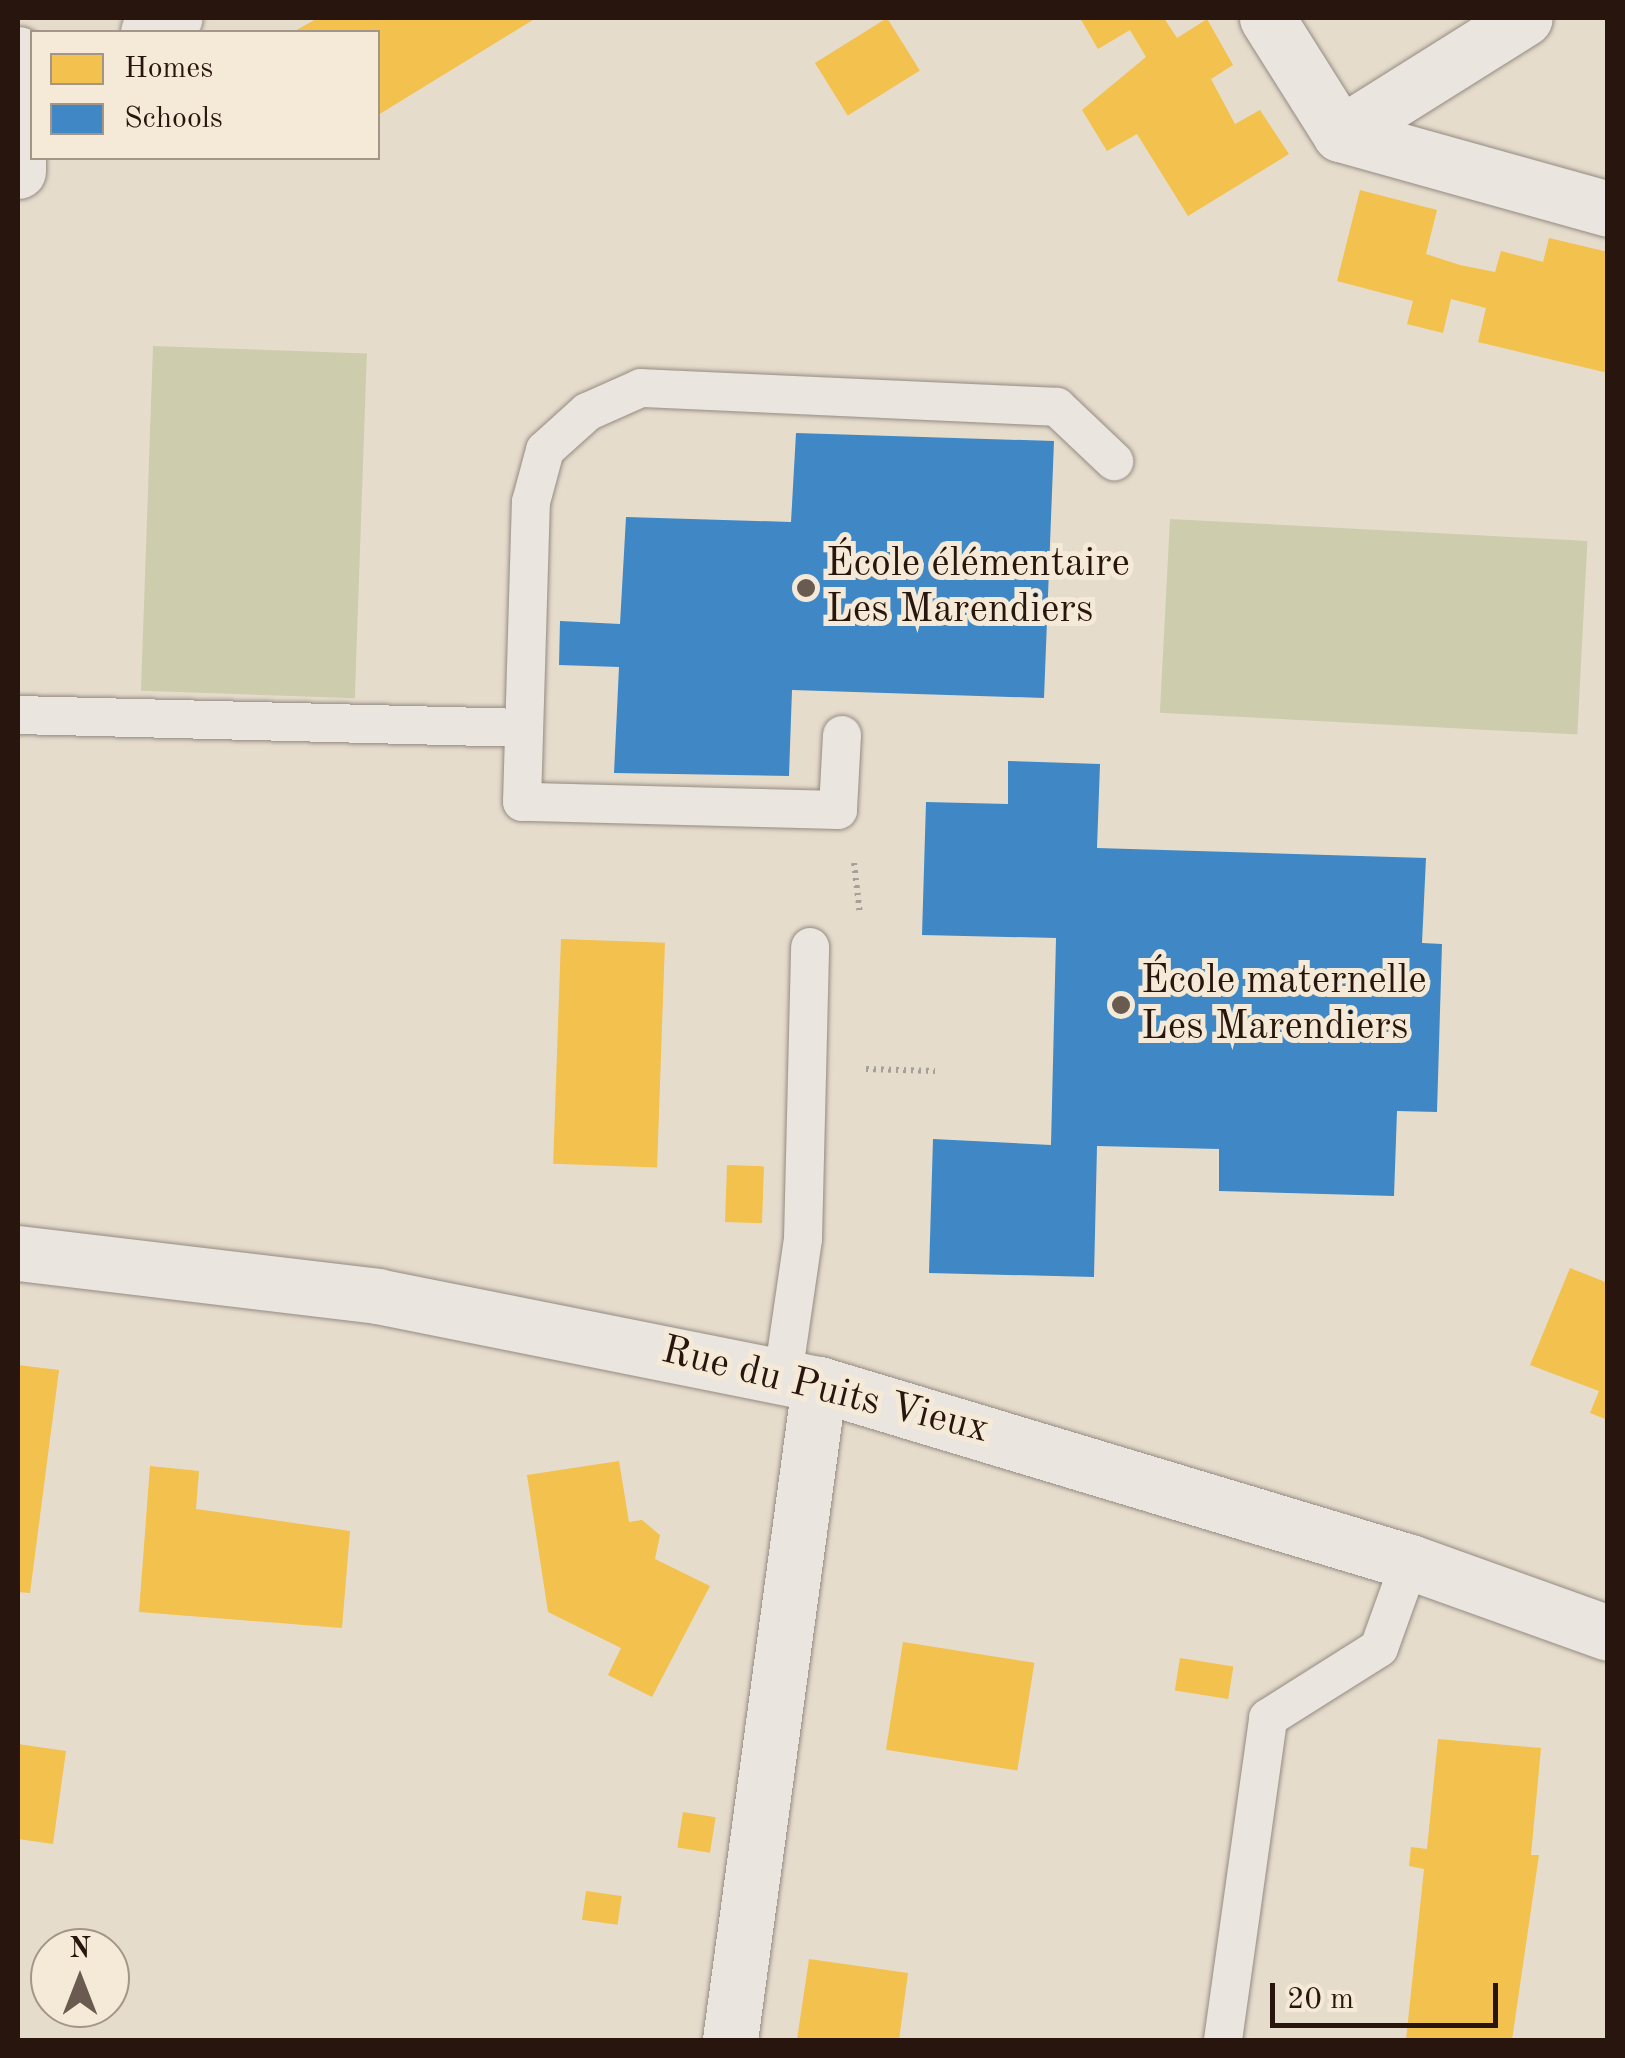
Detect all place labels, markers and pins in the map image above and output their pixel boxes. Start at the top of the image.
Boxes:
place label: École élémentaire Les Marendiers [826,541,1130,635]
marker: École élémentaire Les Marendiers [795,577,817,599]
place label: École maternelle Les Marendiers [1141,958,1427,1052]
marker: École maternelle Les Marendiers [1110,994,1132,1016]

